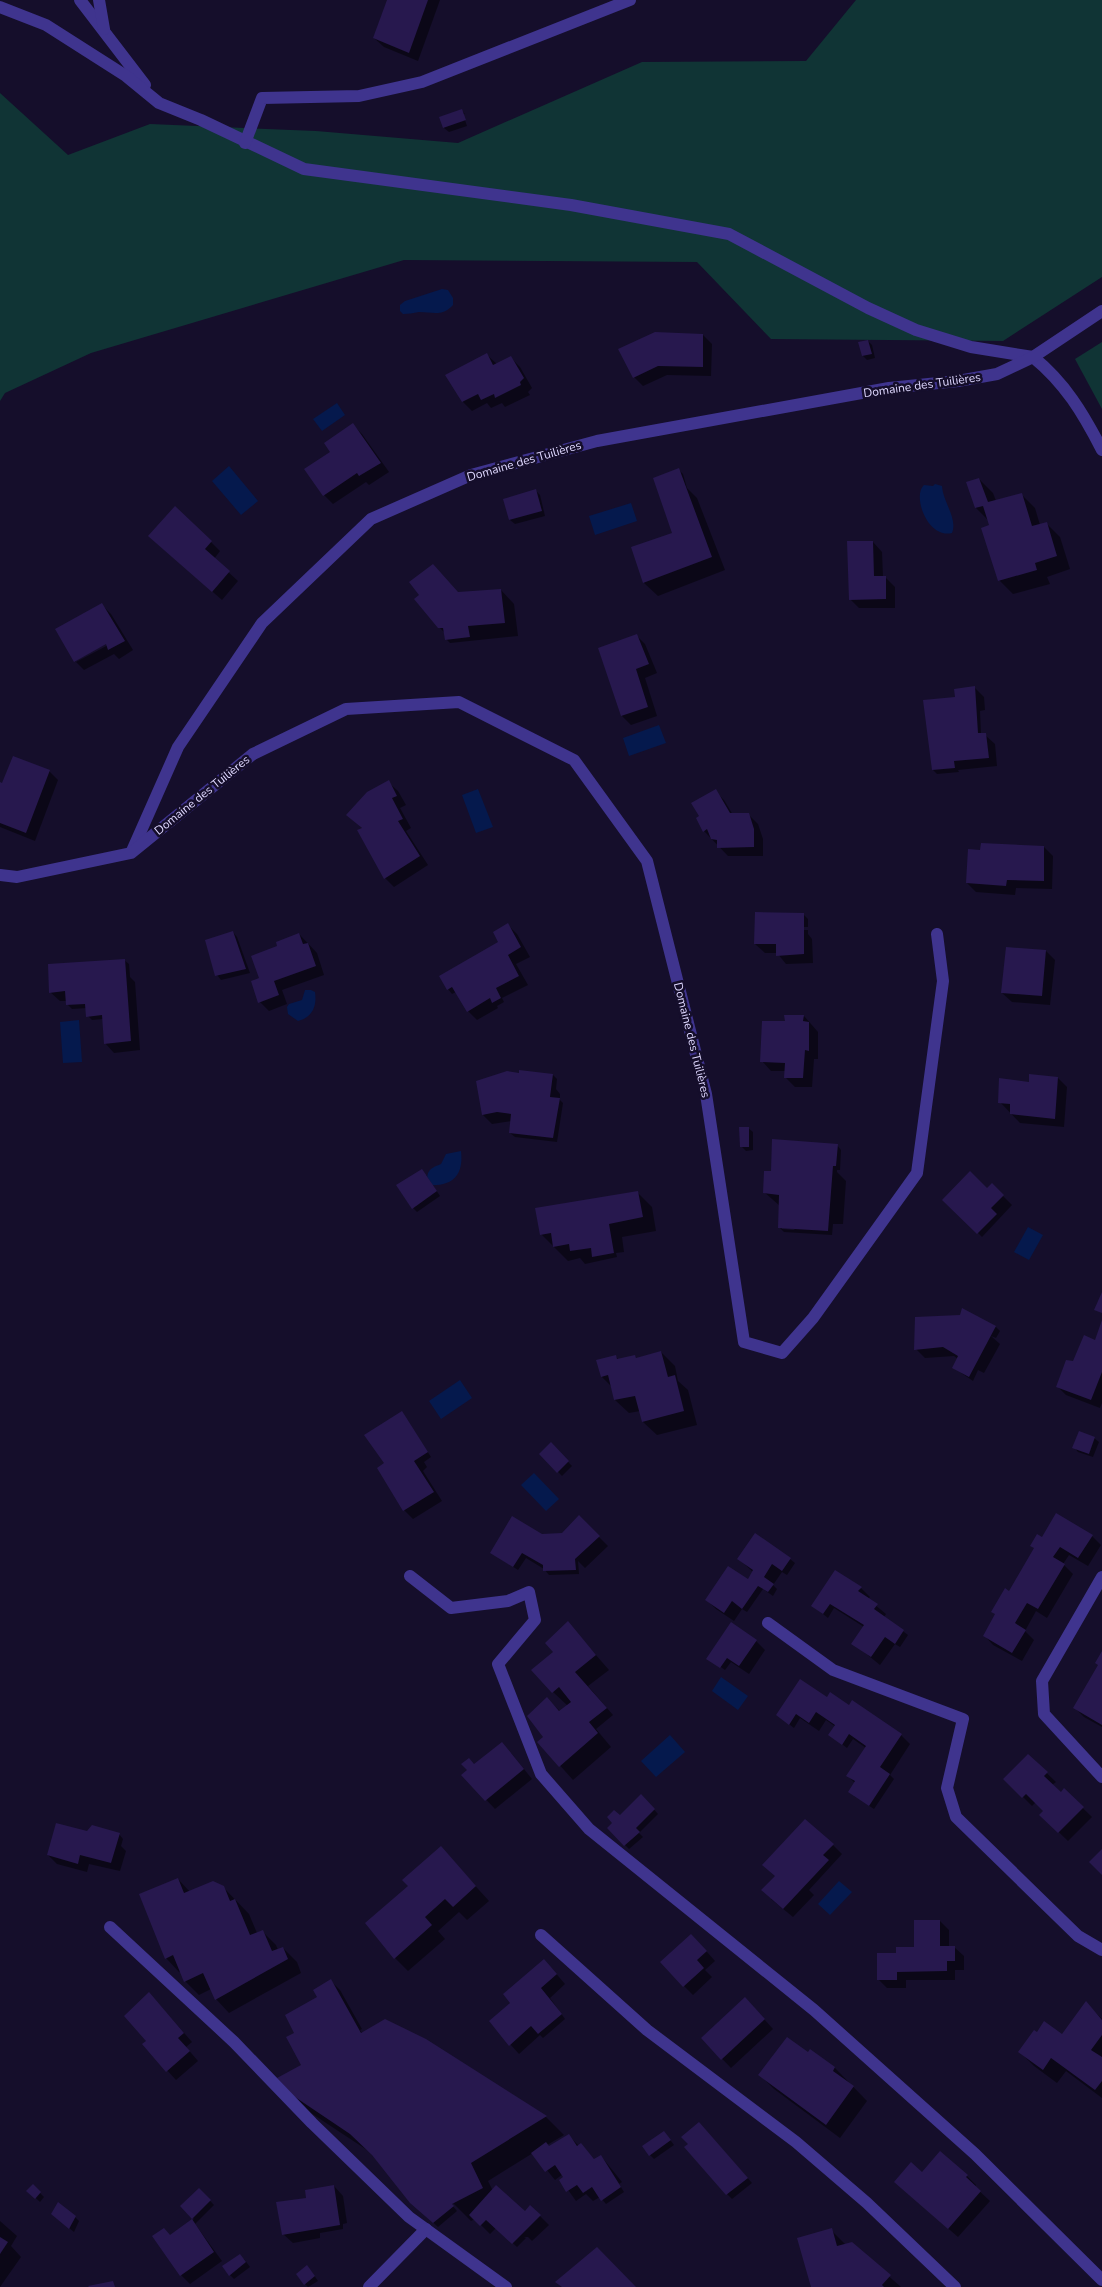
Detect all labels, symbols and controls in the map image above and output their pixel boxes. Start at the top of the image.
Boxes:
street label: Domaine des Tuilières [862,369,982,401]
street label: Domaine des Tuilières [465,437,583,485]
street label: Domaine des Tuilières [151,751,253,838]
street label: Domaine des Tuilières [670,981,714,1100]

